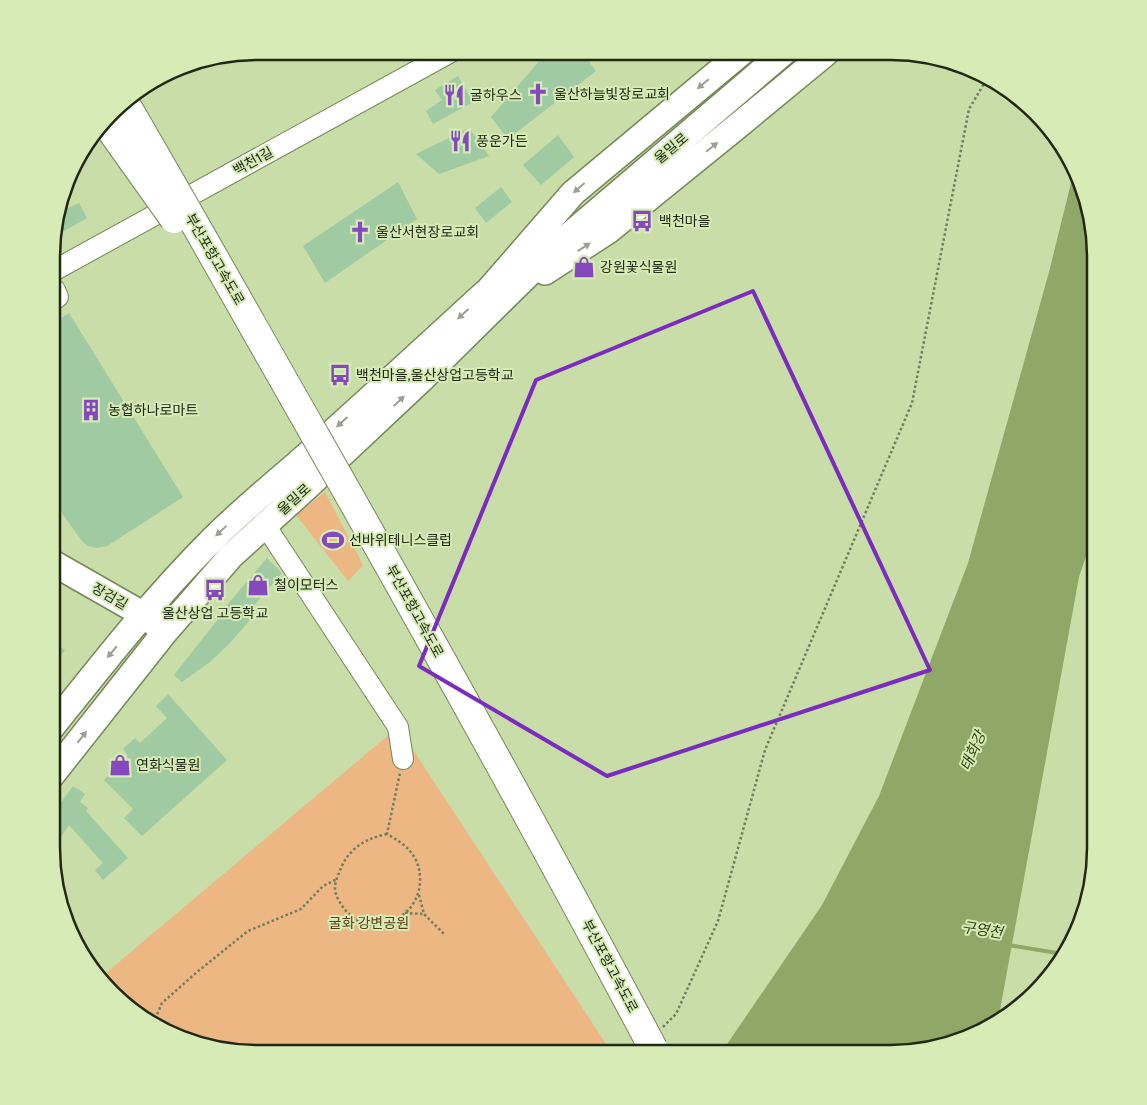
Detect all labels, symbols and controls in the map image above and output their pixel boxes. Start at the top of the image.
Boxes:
one-way arrow [697,78,710,89]
church icon: 울산하늘빛장로교회 [525,81,551,107]
restaurant icon: 굴하우스 [441,82,467,108]
place label: 울산하늘빛장로교회 [554,85,670,103]
place label: 굴하우스 [470,86,522,104]
restaurant icon: 풍운가든 [447,128,473,154]
street label: 울밀로 [650,129,692,167]
place label: 풍운가든 [476,132,528,150]
one-way arrow [705,142,718,153]
street label: 백천1길 [230,143,276,179]
one-way arrow [573,183,586,194]
bus stop icon: 백천마을 [629,208,655,234]
street label: 부산포항고속도로 [181,210,249,308]
place label: 백천마을 [659,212,711,230]
church icon: 울산서현장로교회 [347,219,373,245]
place label: 울산서현장로교회 [376,223,479,241]
one-way arrow [577,242,590,252]
shop icon: 강원꽃식물원 [571,254,597,280]
place label: 강원꽃식물원 [600,258,677,276]
one-way arrow [456,308,469,319]
bus stop icon: 백천마을,울산상업고등학교 [327,362,353,388]
place label: 백천마을,울산상업고등학교 [356,366,514,384]
one-way arrow [393,395,405,407]
building icon: 농협하나로마트 [78,397,104,423]
place label: 농협하나로마트 [108,401,198,419]
one-way arrow [336,417,349,428]
street label: 울밀로 [274,479,314,519]
one-way arrow [216,525,228,537]
sports icon: 선바위테니스클럽 [320,527,346,553]
place label: 선바위테니스클럽 [349,531,452,549]
street label: 부산포항고속도로 [382,562,448,661]
shop icon: 철이모터스 [245,572,271,598]
place label: 철이모터스 [274,576,339,594]
bus stop icon: 울산상업 고등학교 [202,577,228,603]
street label: 장검길 [89,579,131,613]
place label: 울산상업 고등학교 [162,604,268,622]
one-way arrow [107,646,118,658]
water label: 태화강 [956,726,991,774]
one-way arrow [77,731,88,744]
shop icon: 연화식물원 [107,752,133,778]
place label: 연화식물원 [136,756,200,774]
park label: 굴화 강변공원 [329,914,409,932]
street label: 부산포항고속도로 [578,916,642,1016]
water label: 구영천 [960,918,1006,942]

